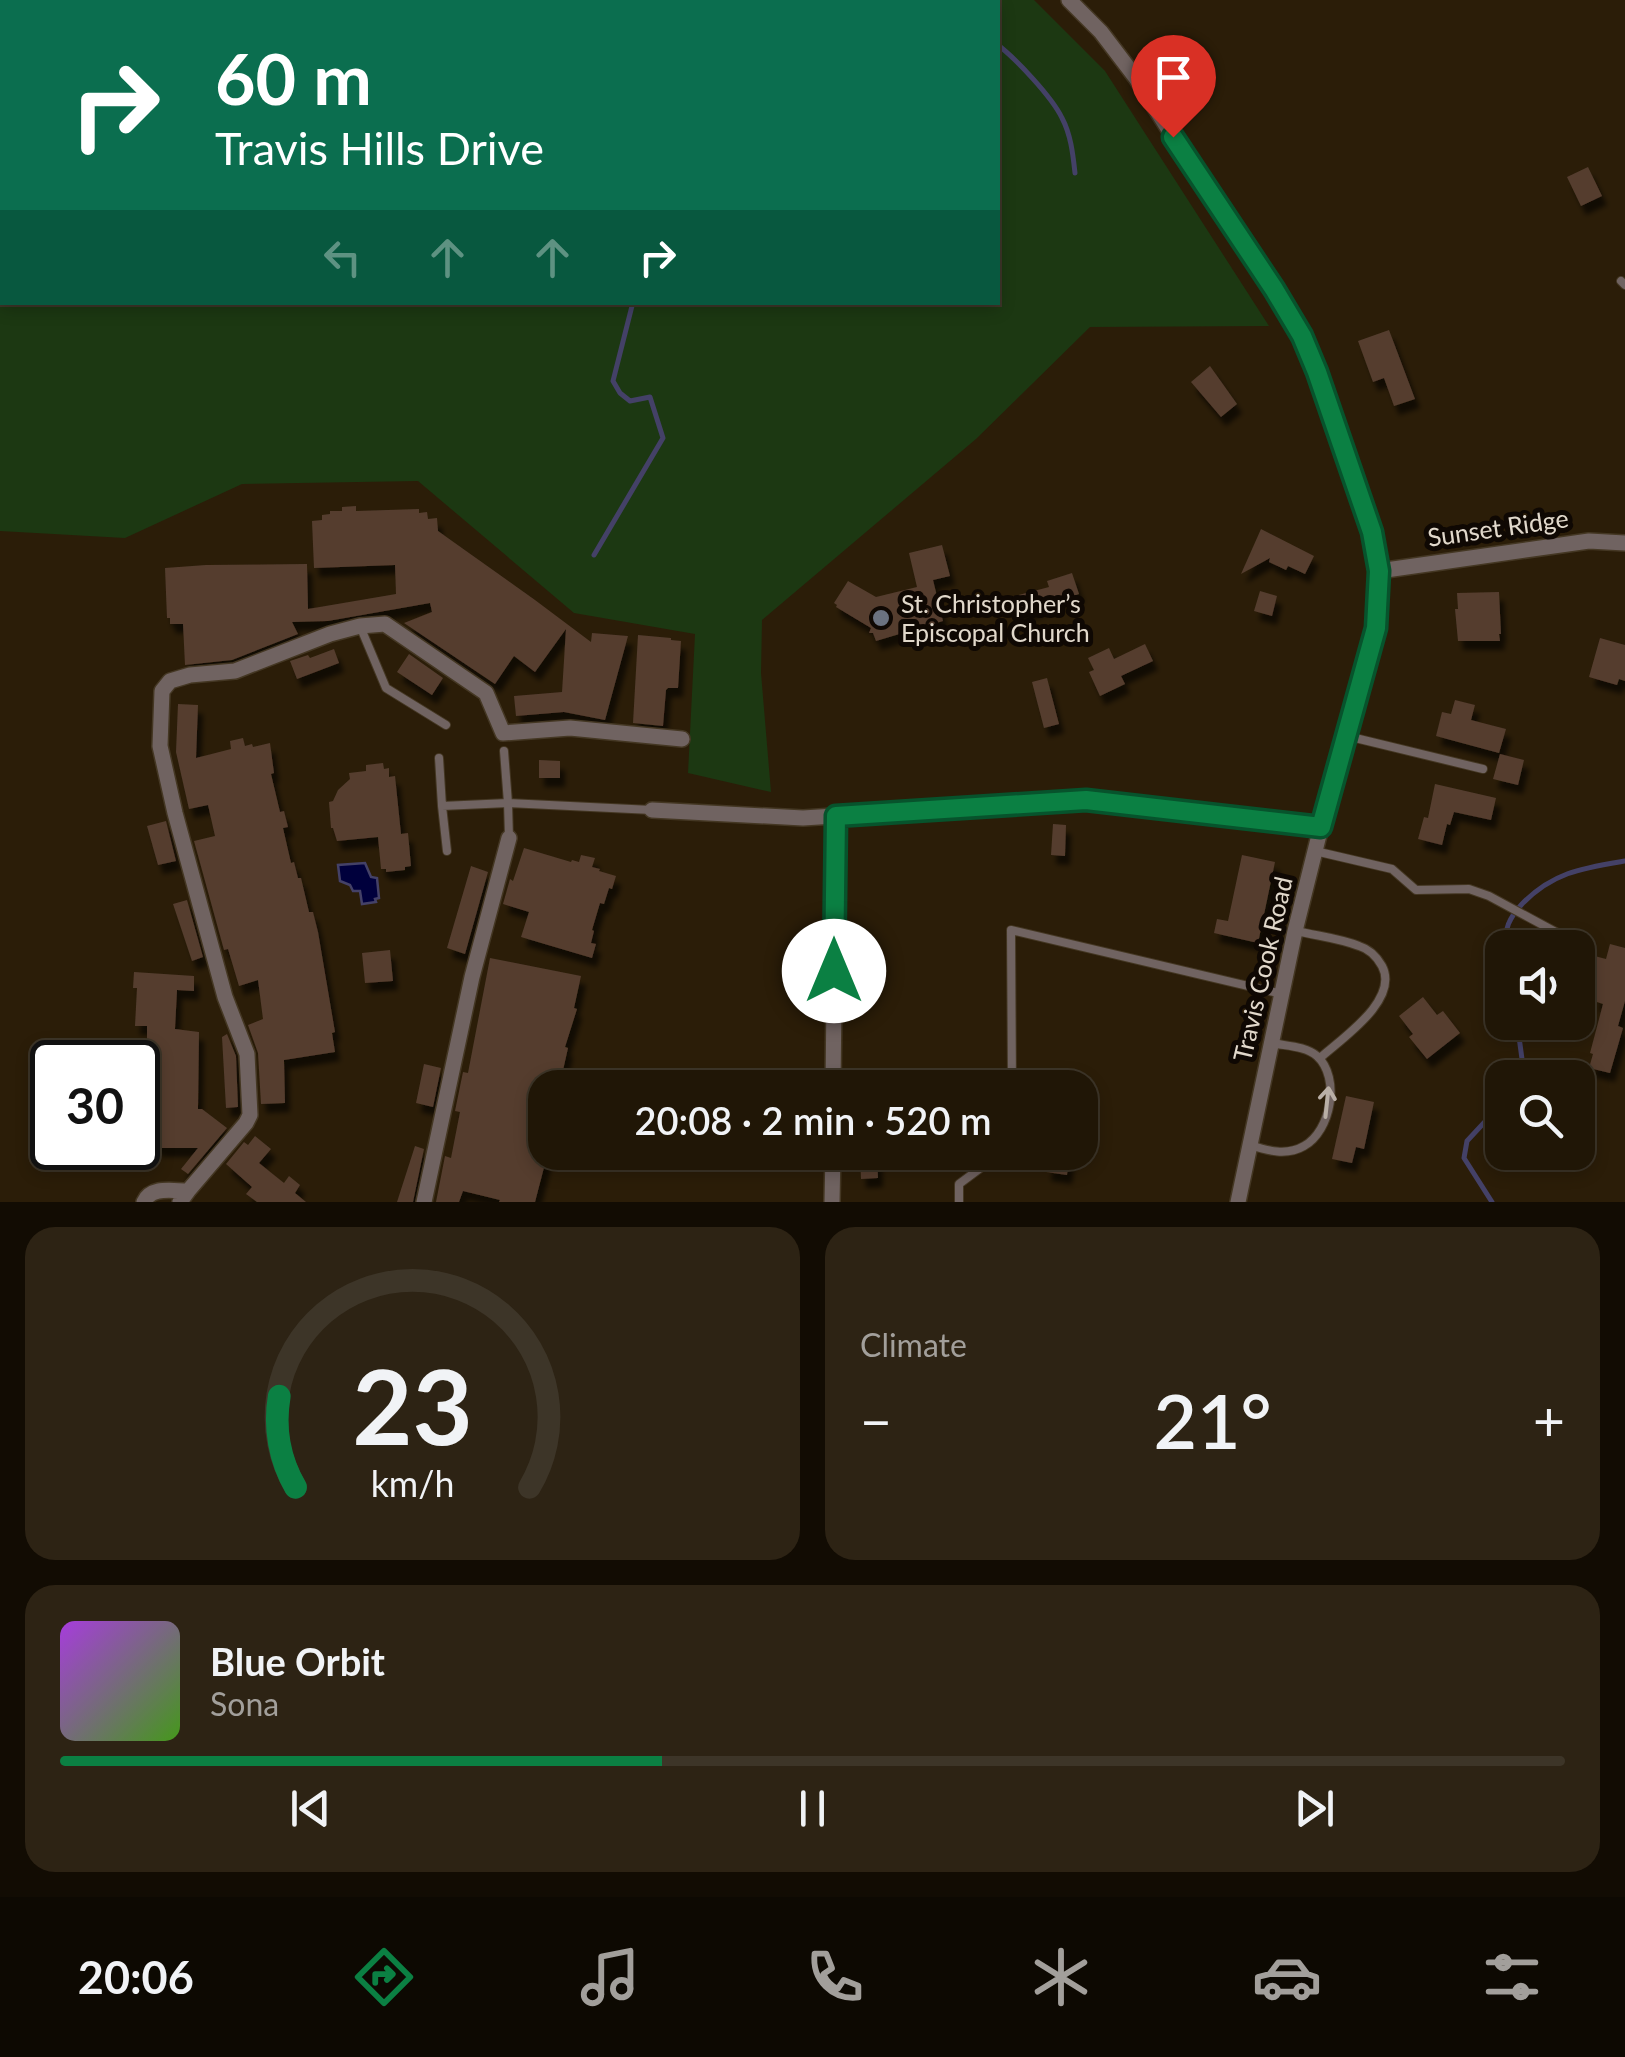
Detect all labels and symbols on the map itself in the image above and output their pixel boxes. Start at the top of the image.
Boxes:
pin [1131,35,1216,138]
street label: Sunset Ridge [1425,502,1570,552]
place label: St. Christopher’s Episcopal Church [901,588,1090,647]
marker: St. Christopher’s Episcopal Church [870,607,892,629]
street label: Travis Cook Road [1226,874,1298,1064]
position arrow [782,919,886,1023]
speed limit sign: 30 [30,1040,160,1170]
one-way arrow [1318,1086,1337,1119]

